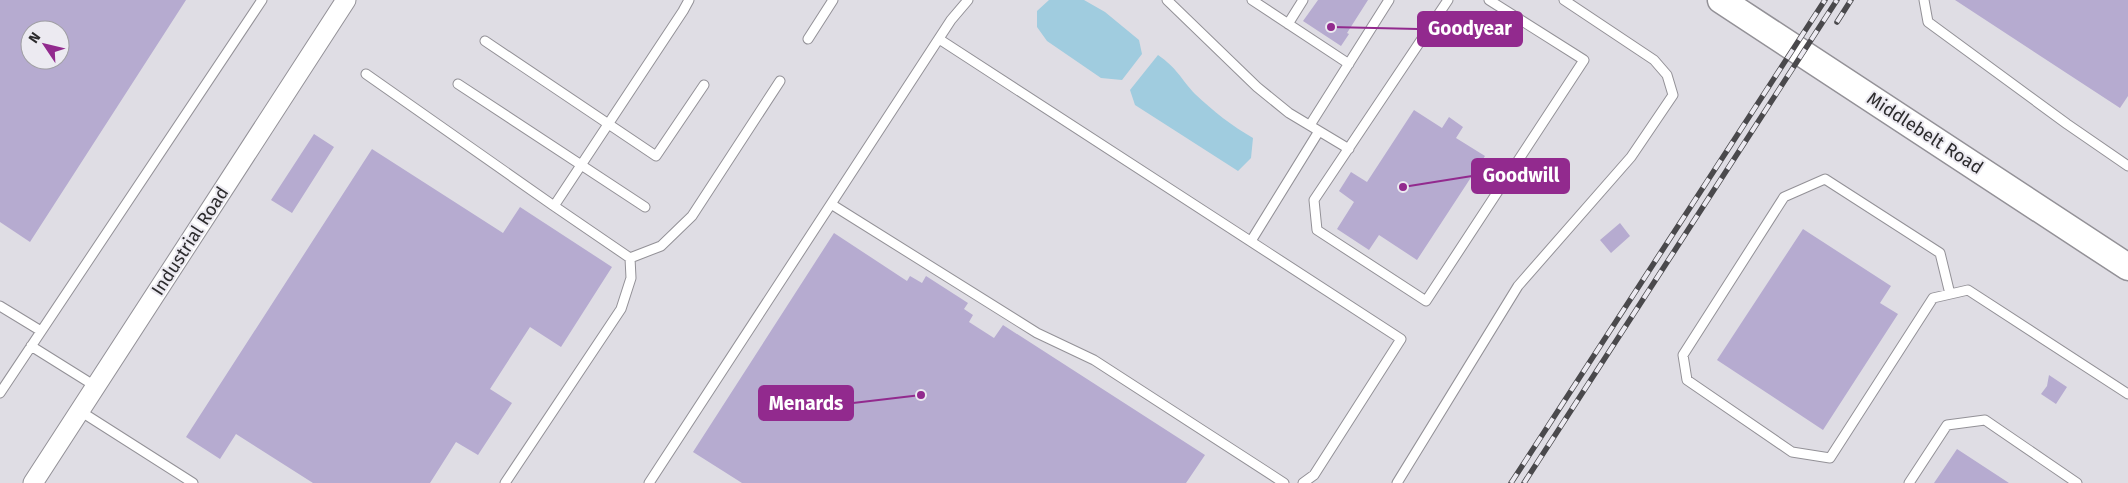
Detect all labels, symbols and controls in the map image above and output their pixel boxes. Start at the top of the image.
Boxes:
callout: Goodyear [1418,12,1522,46]
text: Goodyear [1428,17,1512,40]
north arrow [20,20,70,70]
text: N [25,29,44,47]
street label: Middlebelt Road [1863,87,1987,179]
callout: Goodwill [1472,159,1569,193]
text: Goodwill [1483,164,1560,187]
street label: Industrial Road [147,183,233,299]
callout: Menards [759,386,853,420]
text: Menards [769,392,843,415]

